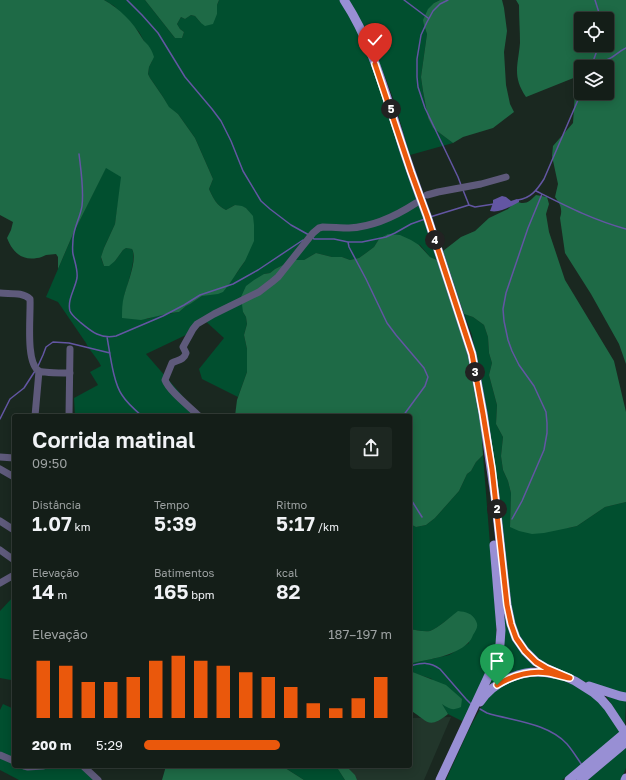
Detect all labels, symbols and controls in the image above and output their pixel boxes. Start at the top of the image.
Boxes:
map controls [574,12,614,100]
button: locate [574,12,614,52]
pin [358,23,392,64]
icon: check [364,29,386,51]
button: layers [574,60,614,100]
pin: 5 [381,99,401,119]
text: 5 [388,102,394,115]
pin: 4 [425,230,445,250]
text: 4 [432,233,438,246]
pin: 3 [465,362,485,382]
text: 3 [472,365,478,378]
text: Corrida matinal [32,426,195,453]
button: share [350,427,392,469]
text: 09:50 [32,455,67,471]
text: Distância [32,498,81,511]
text: Tempo [154,498,189,511]
text: Ritmo [276,498,307,511]
pin: 2 [487,499,507,519]
text: 2 [494,502,500,515]
text: 1.07 [32,511,72,535]
text: 5:39 [154,511,197,535]
text: 5:17 [276,511,315,535]
text: km [72,520,91,533]
text: /km [315,520,339,533]
text: Elevação [32,566,79,579]
text: Batimentos [154,566,214,579]
text: kcal [276,566,298,579]
text: 14 [32,579,55,603]
text: 165 [154,579,189,603]
text: 82 [276,579,301,603]
text: m [55,588,67,601]
text: bpm [189,588,215,601]
text: Elevação [32,626,88,642]
text: 187–197 m [328,626,392,642]
pin [480,644,514,685]
icon: arrive [486,650,508,672]
text: 200 m [32,737,71,753]
text: 5:29 [96,737,123,753]

